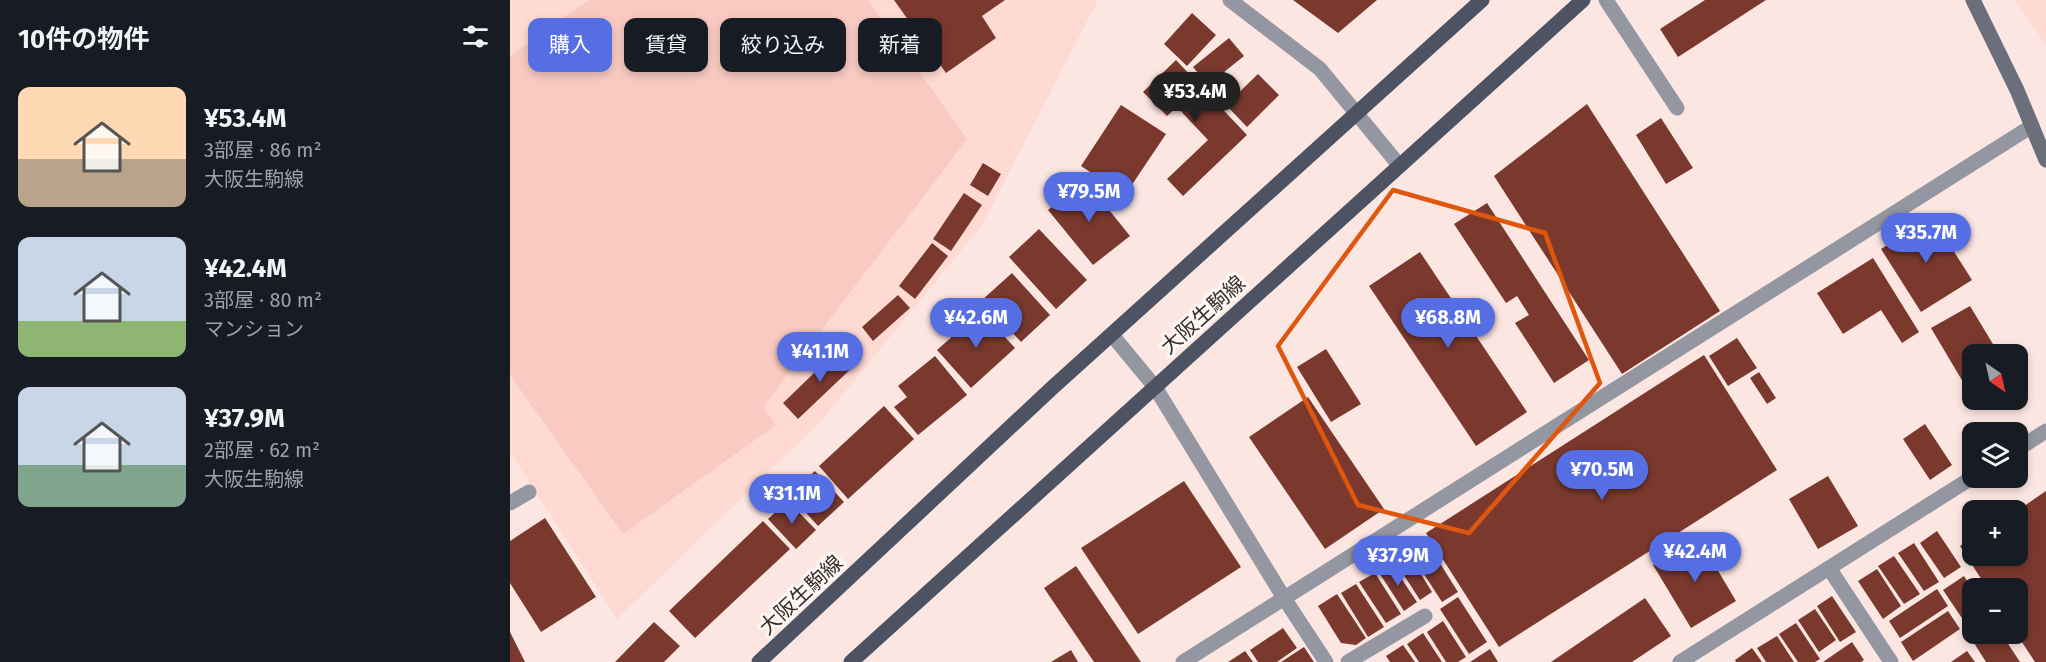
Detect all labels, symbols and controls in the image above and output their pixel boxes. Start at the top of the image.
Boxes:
chip: 購入 [528,18,612,72]
chip: 賃貸 [624,18,708,72]
chip: 絞り込み [720,18,846,72]
chip: 新着 [858,18,942,72]
icon: filters [459,20,492,53]
text: 10件の物件 [18,24,149,55]
pin: ¥53.4M [1146,72,1244,123]
text: ¥53.4M [1163,79,1227,103]
text: ¥53.4M [204,103,287,134]
icon: home [66,111,138,183]
text: 3部屋 · 86 m² [204,138,321,162]
text: 大阪生駒線 [204,167,304,191]
pin: ¥79.5M [1040,172,1138,223]
text: ¥79.5M [1057,179,1121,203]
pin: ¥35.7M [1877,213,1975,264]
text: ¥35.7M [1895,220,1957,244]
text: ¥42.4M [204,253,287,284]
icon: home [66,261,138,333]
street label: 大阪生駒線 [1155,270,1251,360]
text: 3部屋 · 80 m² [204,288,322,312]
pin: ¥42.6M [927,298,1025,349]
pin: ¥68.8M [1399,298,1497,349]
text: ¥42.6M [944,305,1008,329]
text: ¥68.8M [1415,305,1481,329]
text: マンション [204,317,304,341]
pin: ¥41.1M [771,332,869,383]
text: ¥41.1M [791,339,849,363]
north arrow [1962,344,2028,410]
map controls [1962,344,2028,644]
text: ¥37.9M [204,403,285,434]
icon: home [66,411,138,483]
button: layers [1962,422,2028,488]
text: 2部屋 · 62 m² [204,438,320,462]
pin: ¥70.5M [1553,450,1651,501]
text: ¥70.5M [1570,457,1634,481]
text: 大阪生駒線 [204,467,304,491]
pin: ¥31.1M [743,474,841,525]
text: ¥31.1M [763,481,821,505]
button: + [1962,500,2028,566]
pin: ¥42.4M [1646,532,1744,583]
pin: ¥37.9M [1349,536,1447,587]
text: ¥42.4M [1663,539,1727,563]
text: ¥37.9M [1367,543,1429,567]
street label: 大阪生駒線 [754,550,848,640]
button: − [1962,578,2028,644]

